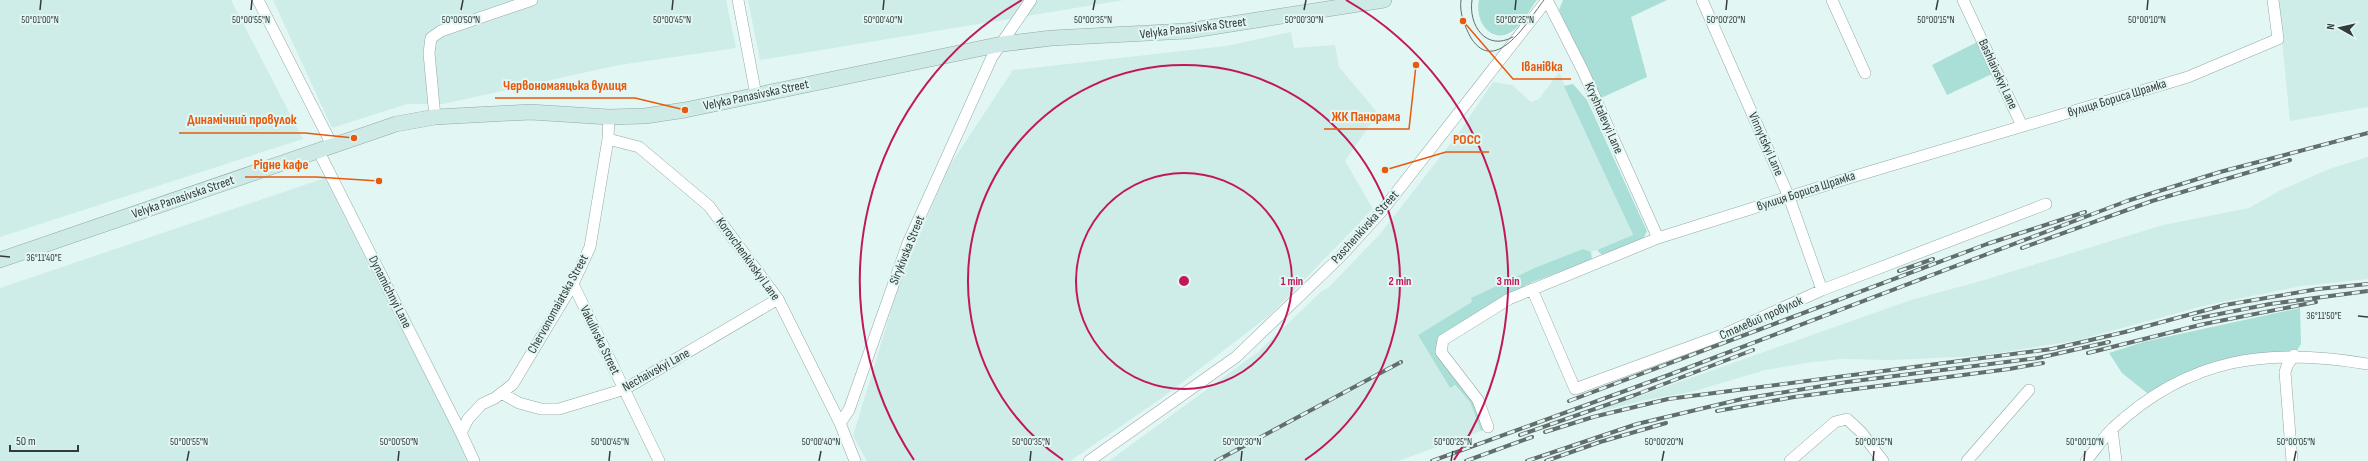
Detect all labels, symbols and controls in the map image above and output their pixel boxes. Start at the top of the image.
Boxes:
north arrow [2320,8,2360,48]
text: 50°01'00"N [21,14,59,26]
text: 50°00'55"N [232,14,270,26]
text: 50°00'50"N [442,14,480,26]
text: 50°00'45"N [653,14,691,26]
text: 50°00'40"N [864,14,902,26]
text: 50°00'35"N [1074,14,1112,26]
street label: Velyka Panasivska Street [1139,14,1247,42]
text: 50°00'30"N [1285,14,1323,26]
text: 50°00'25"N [1496,14,1534,26]
text: 50°00'20"N [1707,14,1745,26]
text: 50°00'15"N [1917,14,1955,26]
text: 50°00'10"N [2128,14,2166,26]
text: N [2324,23,2337,30]
street label: Bashlaivskyi Lane [1975,36,2021,112]
callout: Іванівка [1513,53,1571,79]
text: Іванівка [1521,58,1563,75]
callout: Червономаяцька вулиця [495,72,635,98]
street label: вулиця Бориса Шрамка [2066,75,2168,121]
street label: Velyka Panasivska Street [702,76,810,114]
text: Червономаяцька вулиця [503,77,627,94]
street label: Kryshtalevyi Lane [1581,80,1627,156]
callout: ЖК Панорама [1324,103,1409,129]
callout: Динамічний провулок [179,107,305,133]
text: ЖК Панорама [1331,108,1401,125]
street label: Vinnytskyi Lane [1745,110,1787,178]
text: Динамічний провулок [187,111,297,128]
callout: РОСС [1446,126,1489,152]
text: РОСС [1453,131,1481,148]
callout: Рідне кафе [245,151,316,177]
text: Рідне кафе [253,156,309,173]
street label: вулиця Бориса Шрамка [1755,168,1857,214]
street label: Velyka Panasivska Street [130,172,236,222]
street label: Paschenkivska Street [1328,187,1402,267]
street label: Sirykivska Street [886,213,928,287]
street label: Korovchenkivskyi Lane [713,214,783,304]
text: 36°11'40"E [26,252,62,264]
street label: Chervonomaiatska Street [524,252,592,356]
street label: Dynamichnyi Lane [365,253,415,331]
centre of rings [1177,274,1191,288]
text: 1 min [1281,274,1303,289]
text: 2 min [1389,274,1411,289]
text: 3 min [1497,274,1519,289]
street label: Сталевий провулок [1717,293,1805,343]
street label: Vakulivska Street [576,303,624,377]
text: 36°11'50"E [2306,310,2342,322]
street label: Nechaivskyi Lane [619,345,693,395]
scale bar [10,427,78,453]
text: 50 m [16,434,36,449]
text: 50°00'55"N [170,436,208,448]
text: 50°00'50"N [380,436,418,448]
text: 50°00'45"N [591,436,629,448]
text: 50°00'40"N [802,436,840,448]
text: 50°00'35"N [1012,436,1050,448]
text: 50°00'30"N [1223,436,1261,448]
text: 50°00'25"N [1434,436,1472,448]
text: 50°00'20"N [1645,436,1683,448]
text: 50°00'15"N [1855,436,1893,448]
text: 50°00'10"N [2066,436,2104,448]
text: 50°00'05"N [2277,436,2315,448]

